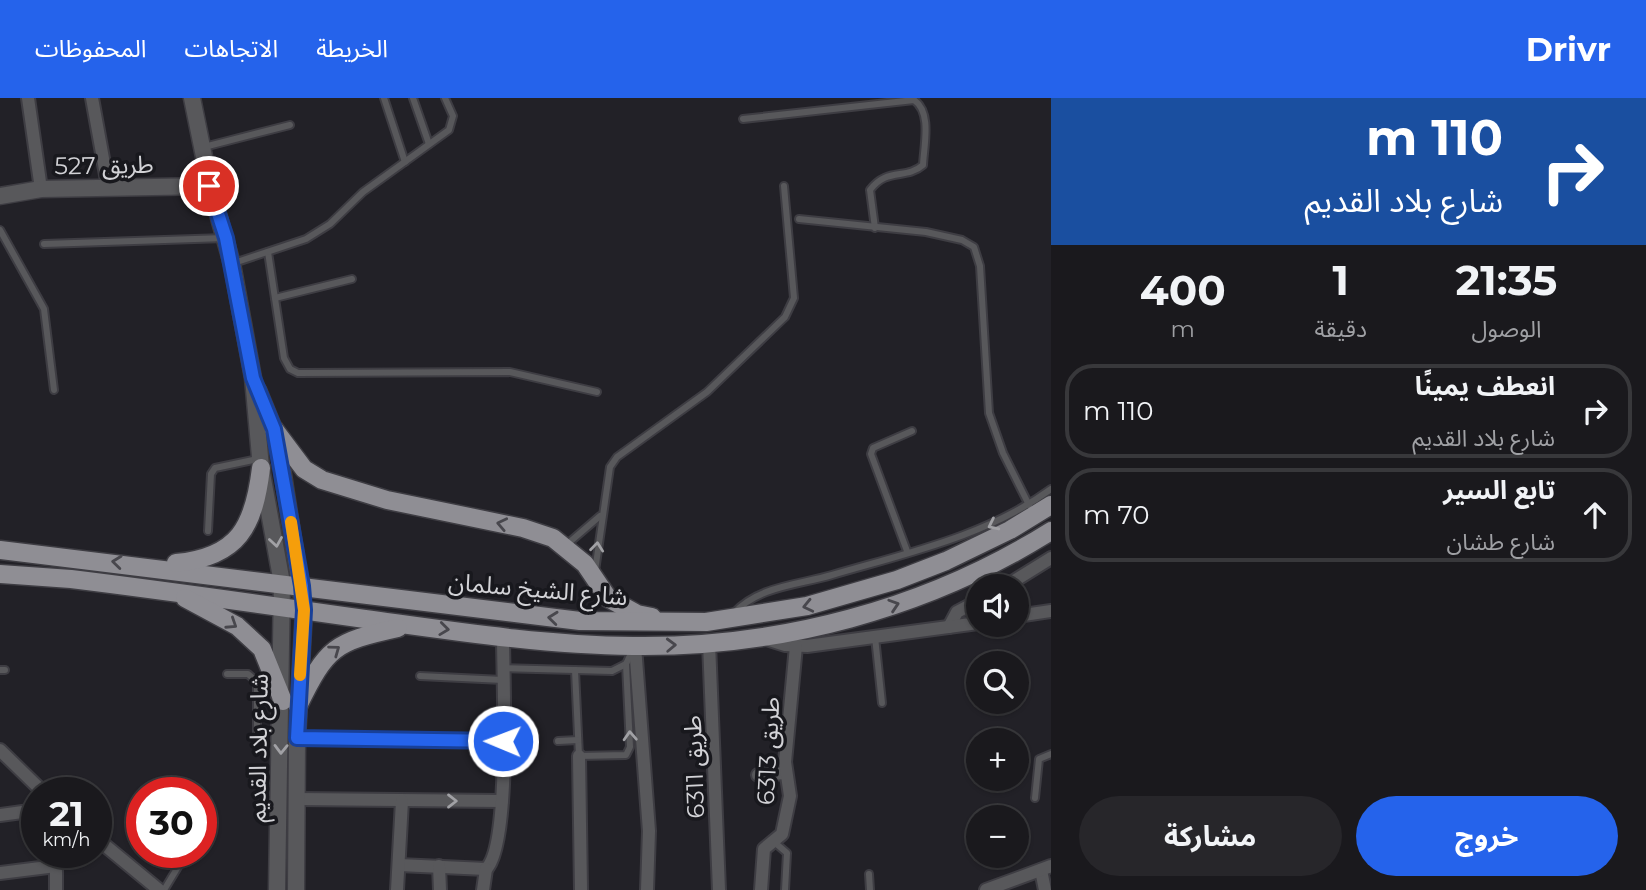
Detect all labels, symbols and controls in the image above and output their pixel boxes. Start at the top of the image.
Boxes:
text: Drivr [1526,29,1611,69]
text: المحفوظات [35,34,146,63]
text: الاتجاهات [184,34,278,63]
text: الخريطة [316,34,388,63]
text: 110 m [1366,108,1503,167]
icon: right [1527,126,1618,217]
street label: طريق 527 [54,150,154,181]
pin [179,156,239,216]
icon: arrive [190,167,228,205]
text: شارع بلاد القديم [1304,181,1503,220]
text: 1 [1332,254,1349,306]
text: 21:35 [1456,254,1557,306]
text: 400 [1140,264,1226,316]
text: m [1171,315,1195,343]
text: دقيقة [1314,315,1367,343]
text: الوصول [1471,315,1541,343]
text: انعطف يمينًا [1415,370,1555,402]
icon: right [1576,392,1614,430]
text: 110 m [1083,395,1153,427]
text: شارع بلاد القديم [1412,424,1555,452]
text: تابع السير [1443,474,1555,506]
icon: ahead [1576,496,1614,534]
text: 70 m [1083,499,1149,531]
one-way arrow [988,516,1000,530]
one-way arrow [496,517,508,532]
text: شارع طشان [1447,528,1555,556]
one-way arrow [268,536,283,548]
one-way arrow [589,542,604,553]
one-way arrow [112,555,123,570]
street label: شارع الشيخ سلمان [447,567,629,614]
map controls [966,574,1029,868]
button: sound [966,574,1029,637]
one-way arrow [803,597,815,612]
one-way arrow [887,599,899,613]
one-way arrow [548,611,559,626]
one-way arrow [224,616,237,629]
one-way arrow [438,622,450,637]
one-way arrow [665,637,676,652]
one-way arrow [327,646,340,659]
button: search [966,651,1029,714]
street label: شارع بلاد القديم [242,673,277,823]
street label: طريق 6313 [751,696,786,806]
position arrow [466,704,540,778]
street label: طريق 6311 [678,715,711,819]
button: + [966,728,1029,791]
one-way arrow [622,730,637,741]
one-way arrow [273,744,288,755]
speed limit sign: 30 [126,777,217,868]
text: 21 [49,792,84,835]
one-way arrow [447,793,457,809]
button: مشاركة [1079,796,1342,876]
button: خروج [1356,796,1618,876]
button: − [966,805,1029,868]
text: km/h [42,829,91,851]

